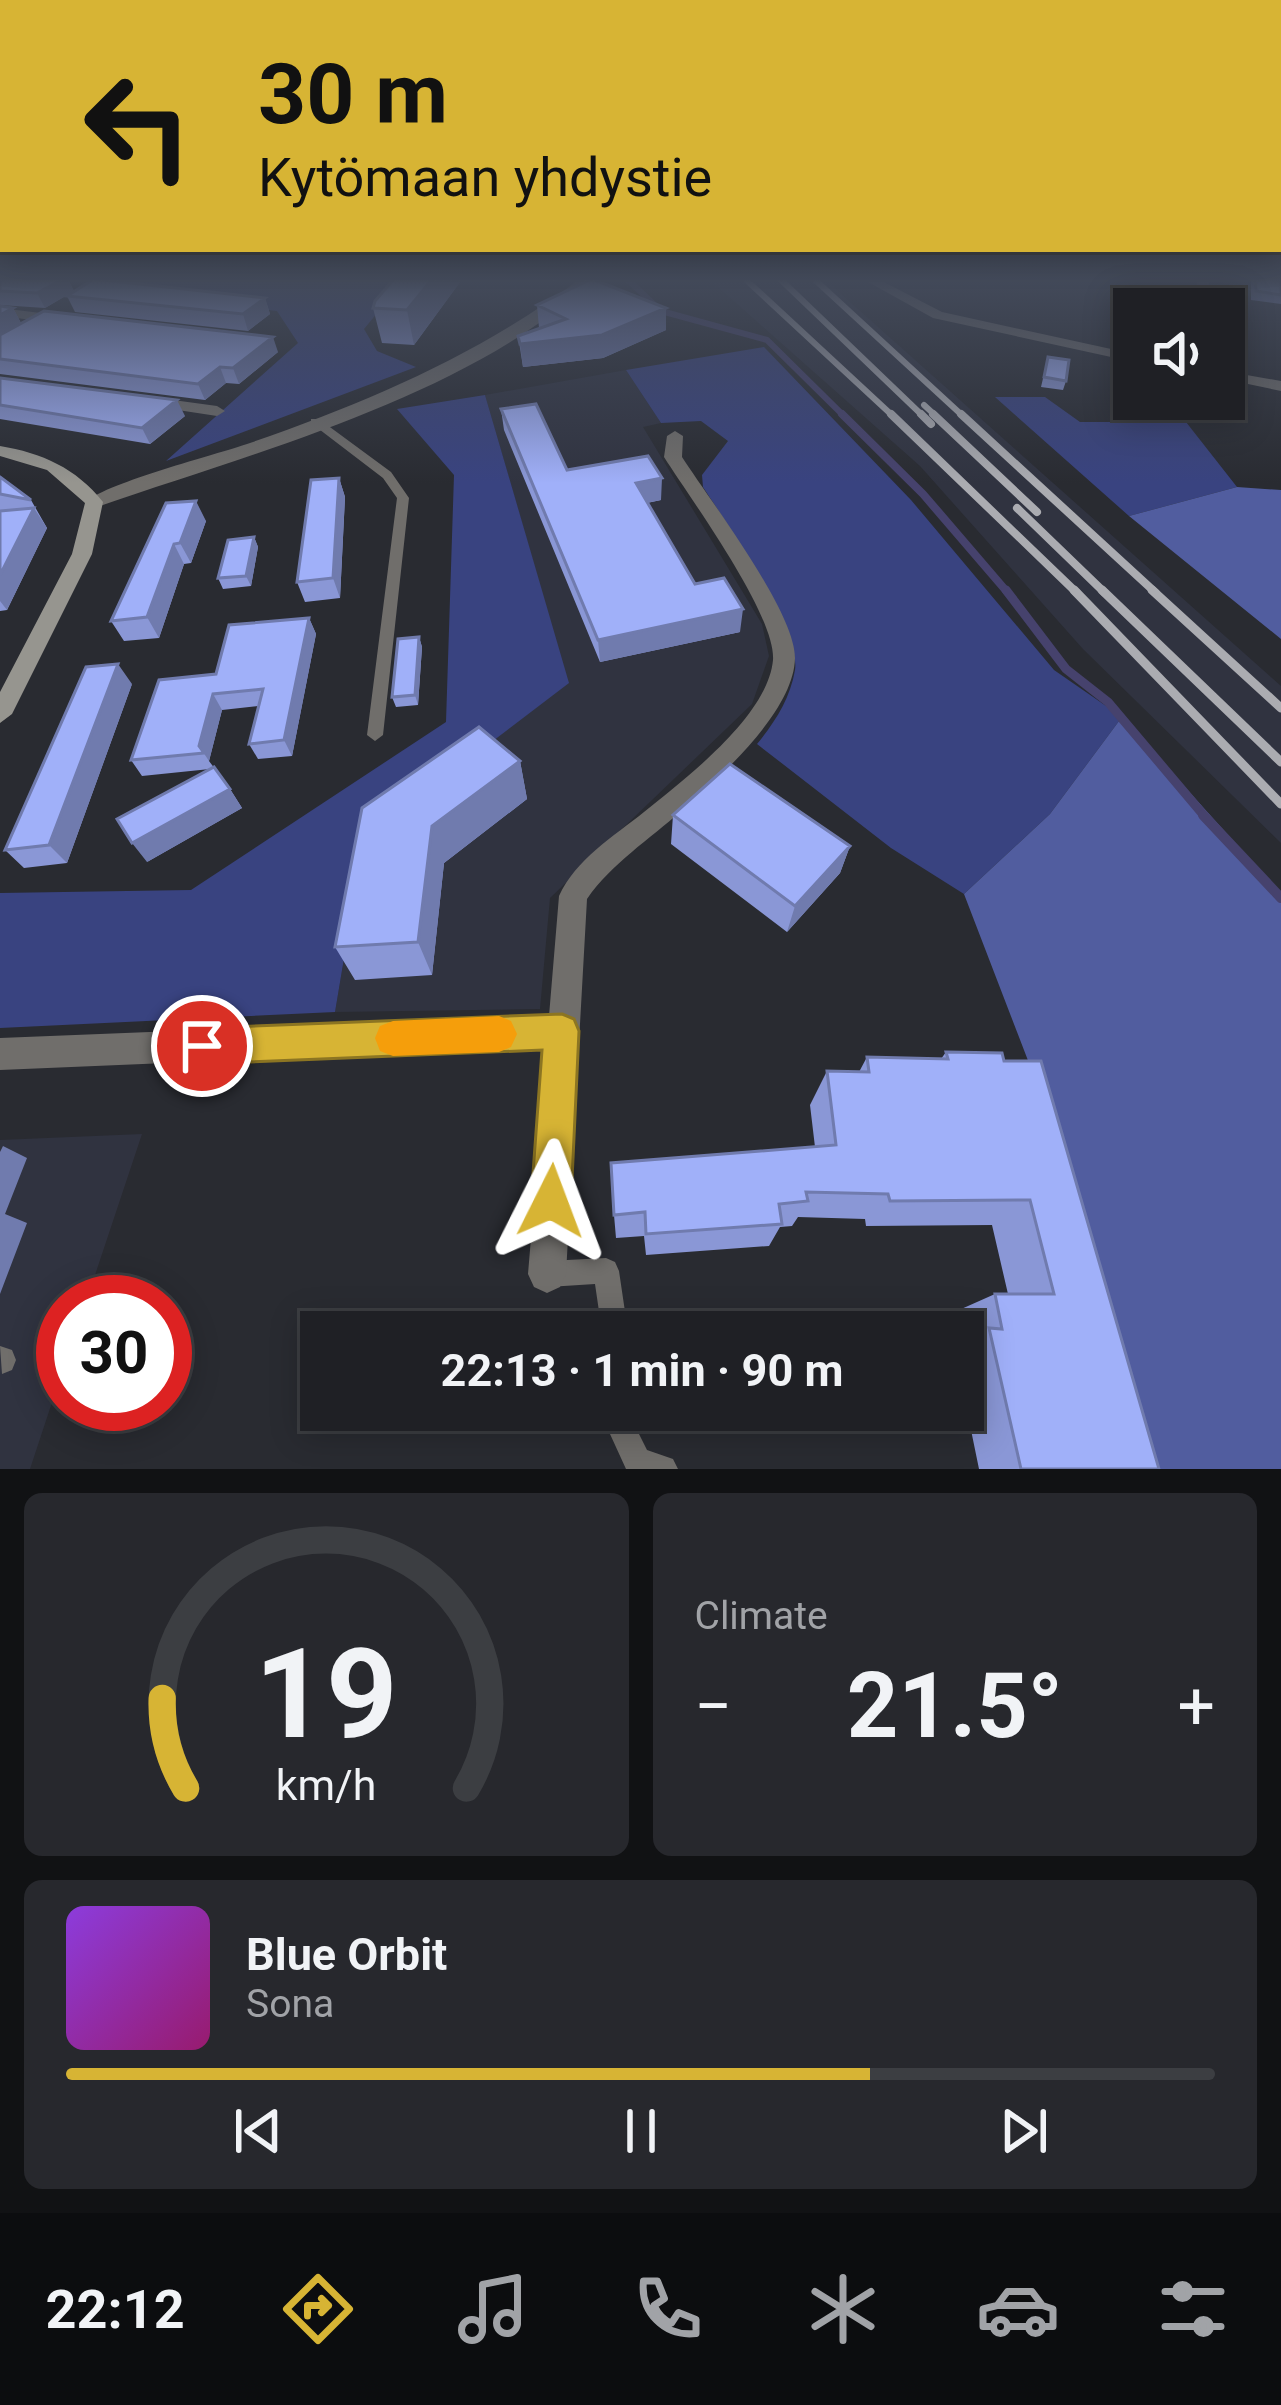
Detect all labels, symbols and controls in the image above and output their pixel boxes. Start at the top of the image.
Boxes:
text: 30 m [258,45,448,144]
icon: left [60,48,216,204]
text: Kytömaan yhdystie [258,146,712,209]
map controls [1113,288,1245,420]
button: sound [1113,288,1245,420]
pin [151,995,253,1097]
icon: arrive [169,1013,235,1079]
position arrow [488,1138,614,1264]
speed limit sign: 30 [36,1275,192,1431]
text: 22:13 · 1 min · 90 m [441,1344,843,1397]
text: Climate [695,1593,828,1639]
text: 19 [255,1621,398,1767]
text: 21.5° [847,1654,1063,1759]
text: − [695,1668,732,1745]
text: + [1178,1668,1215,1745]
text: km/h [276,1759,377,1809]
text: Blue Orbit [246,1928,447,1981]
text: Sona [246,1981,334,2027]
icon: previous [225,2098,291,2164]
icon: pause [608,2098,674,2164]
icon: next [991,2098,1057,2164]
icon: directions [276,2267,360,2351]
icon: music [451,2267,535,2351]
icon: phone [626,2267,710,2351]
icon: climate [801,2267,885,2351]
icon: car [976,2267,1060,2351]
icon: filters [1151,2267,1235,2351]
text: 22:12 [46,2278,185,2341]

